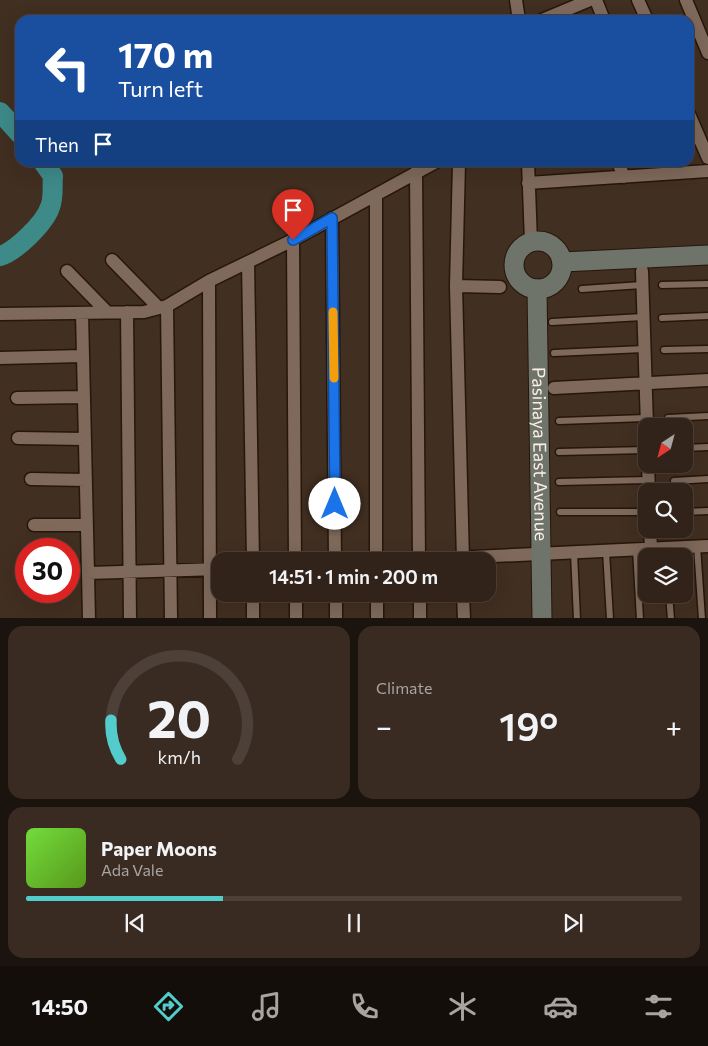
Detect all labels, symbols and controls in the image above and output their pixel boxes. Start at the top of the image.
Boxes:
text: 170 m [118,32,213,75]
icon: left [35,35,100,100]
text: Turn left [118,75,203,102]
icon: arrive [89,130,117,158]
text: Then [35,133,79,156]
pin [272,189,314,240]
icon: arrive [279,196,307,224]
street label: Pasinaya East Avenue [528,367,553,541]
north arrow [638,418,692,472]
map controls [638,418,693,603]
position arrow [308,477,360,529]
button: search [638,483,693,538]
speed limit sign: 30 [15,538,80,603]
button: layers [638,548,693,603]
text: 14:51 · 1 min · 200 m [269,565,438,588]
text: Climate [376,678,432,697]
text: 20 [147,685,211,749]
text: 19° [499,702,558,749]
text: − [376,709,392,743]
text: + [666,709,682,743]
text: km/h [157,746,201,768]
text: Paper Moons [101,837,217,860]
text: Ada Vale [101,860,163,879]
icon: previous [121,909,149,937]
icon: pause [340,909,368,937]
icon: next [559,909,587,937]
icon: directions [151,989,186,1024]
icon: music [249,989,284,1024]
icon: phone [347,989,382,1024]
icon: climate [445,989,480,1024]
icon: car [543,989,578,1024]
icon: filters [641,989,676,1024]
text: 14:50 [32,993,88,1020]

